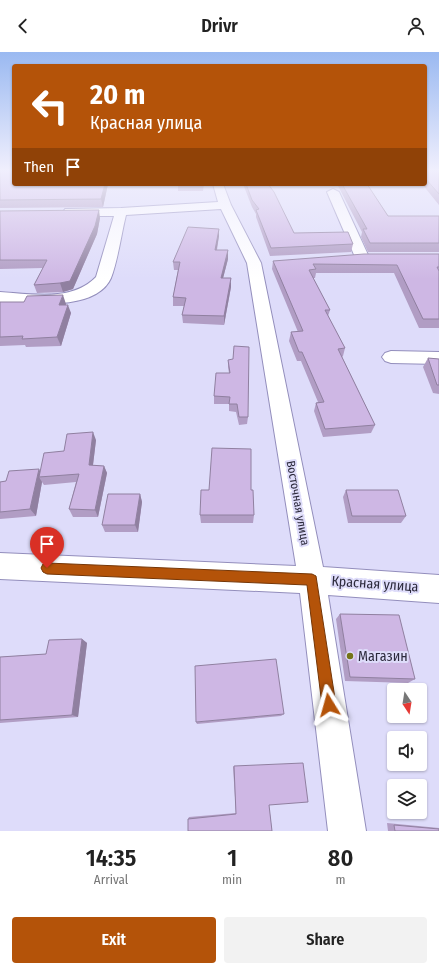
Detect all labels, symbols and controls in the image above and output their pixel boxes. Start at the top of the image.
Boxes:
icon: back [12,15,34,37]
text: Drivr [201,15,238,37]
icon: person [405,15,427,37]
text: 20 m [90,78,145,111]
icon: left [24,80,76,132]
text: Красная улица [90,112,202,134]
icon: arrive [62,156,84,178]
text: Then [24,158,54,176]
street label: Восточная улица [284,459,312,547]
pin [30,527,64,568]
icon: arrive [36,533,58,555]
street label: Красная улица [331,572,419,596]
place label: Магазин [358,648,408,665]
marker: Магазин [345,651,355,661]
north arrow [387,683,427,723]
map controls [387,683,427,819]
position arrow [308,684,350,726]
button: sound [387,731,427,771]
button: layers [387,779,427,819]
text: 14:35 [86,844,136,872]
text: 1 [227,844,237,872]
text: 80 [328,844,353,872]
text: Arrival [94,872,128,887]
text: min [222,872,242,887]
text: m [336,872,346,887]
button: Exit [12,917,216,963]
button: Share [224,917,427,963]

